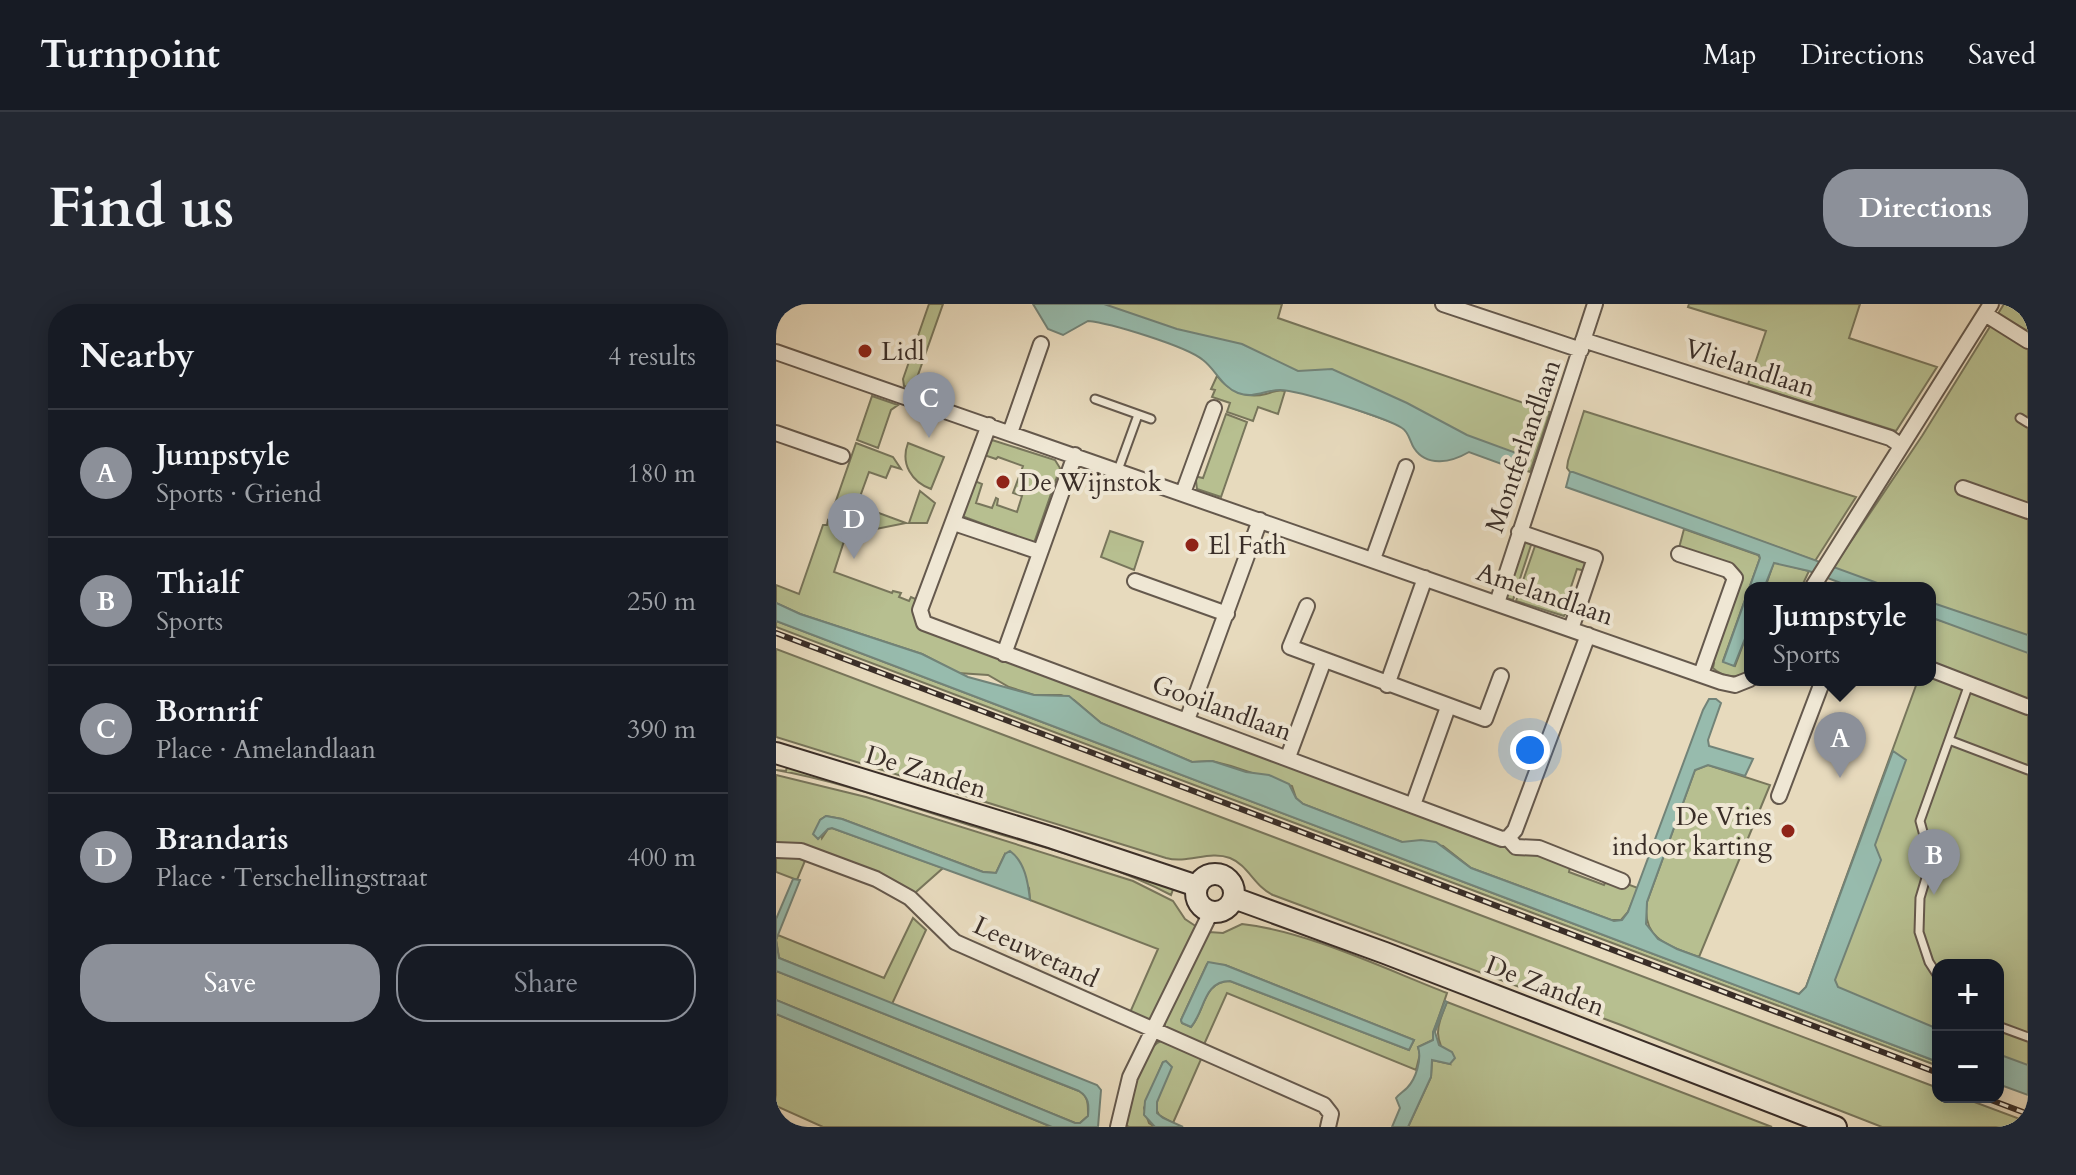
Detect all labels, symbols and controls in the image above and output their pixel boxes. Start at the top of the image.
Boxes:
text: Turnpoint [40,29,220,81]
text: Map [1703,36,1757,74]
text: Directions [1801,36,1924,74]
text: Saved [1968,36,2036,74]
button: Directions [1823,169,2028,247]
text: Find us [48,171,234,246]
street label: Vlielandlaan [1680,330,1820,406]
text: Nearby [80,333,195,379]
place label: Lidl [881,334,925,369]
text: 4 results [608,339,696,374]
marker: Lidl [856,342,874,360]
street label: Montferlandlaan [1477,354,1569,537]
pin: C [903,372,955,438]
text: Jumpstyle [156,435,290,476]
text: A [96,456,116,491]
text: 180 m [627,456,696,491]
place label: De Wijnstok [1019,465,1162,500]
marker: De Wijnstok [994,473,1012,491]
text: Sports · Griend [156,476,322,511]
pin: D [828,493,880,559]
place label: El Fath [1208,528,1286,563]
marker: El Fath [1183,536,1201,554]
street label: Amelandlaan [1472,554,1618,634]
text: Thialf [156,563,240,604]
popup [1744,582,1936,686]
text: B [97,584,115,619]
text: 250 m [627,584,696,619]
text: Jumpstyle [1773,596,1907,637]
text: Sports [156,604,223,639]
text: Sports [1773,637,1840,672]
street label: Gooilandlaan [1147,667,1297,750]
text: Bornrif [156,691,258,732]
text: C [96,712,116,747]
text: 390 m [627,712,696,747]
pin: A [1814,712,1866,778]
your location [1510,730,1550,770]
text: Place · Amelandlaan [156,732,376,767]
street label: De Zanden [861,737,991,807]
place label: De Vries indoor karting [1612,799,1772,864]
text: Brandaris [156,819,289,860]
marker: De Vries indoor karting [1779,822,1797,840]
pin: B [1908,829,1960,895]
text: D [95,840,117,875]
text: 400 m [627,840,696,875]
text: Place · Terschellingstraat [156,860,427,895]
street label: Leeuwetand [968,908,1104,996]
button: Save [80,944,380,1022]
button: Share [396,944,696,1022]
street label: De Zanden [1480,947,1610,1025]
map controls [1932,959,2004,1103]
button: + [1932,959,2004,1031]
button: − [1932,1031,2004,1103]

